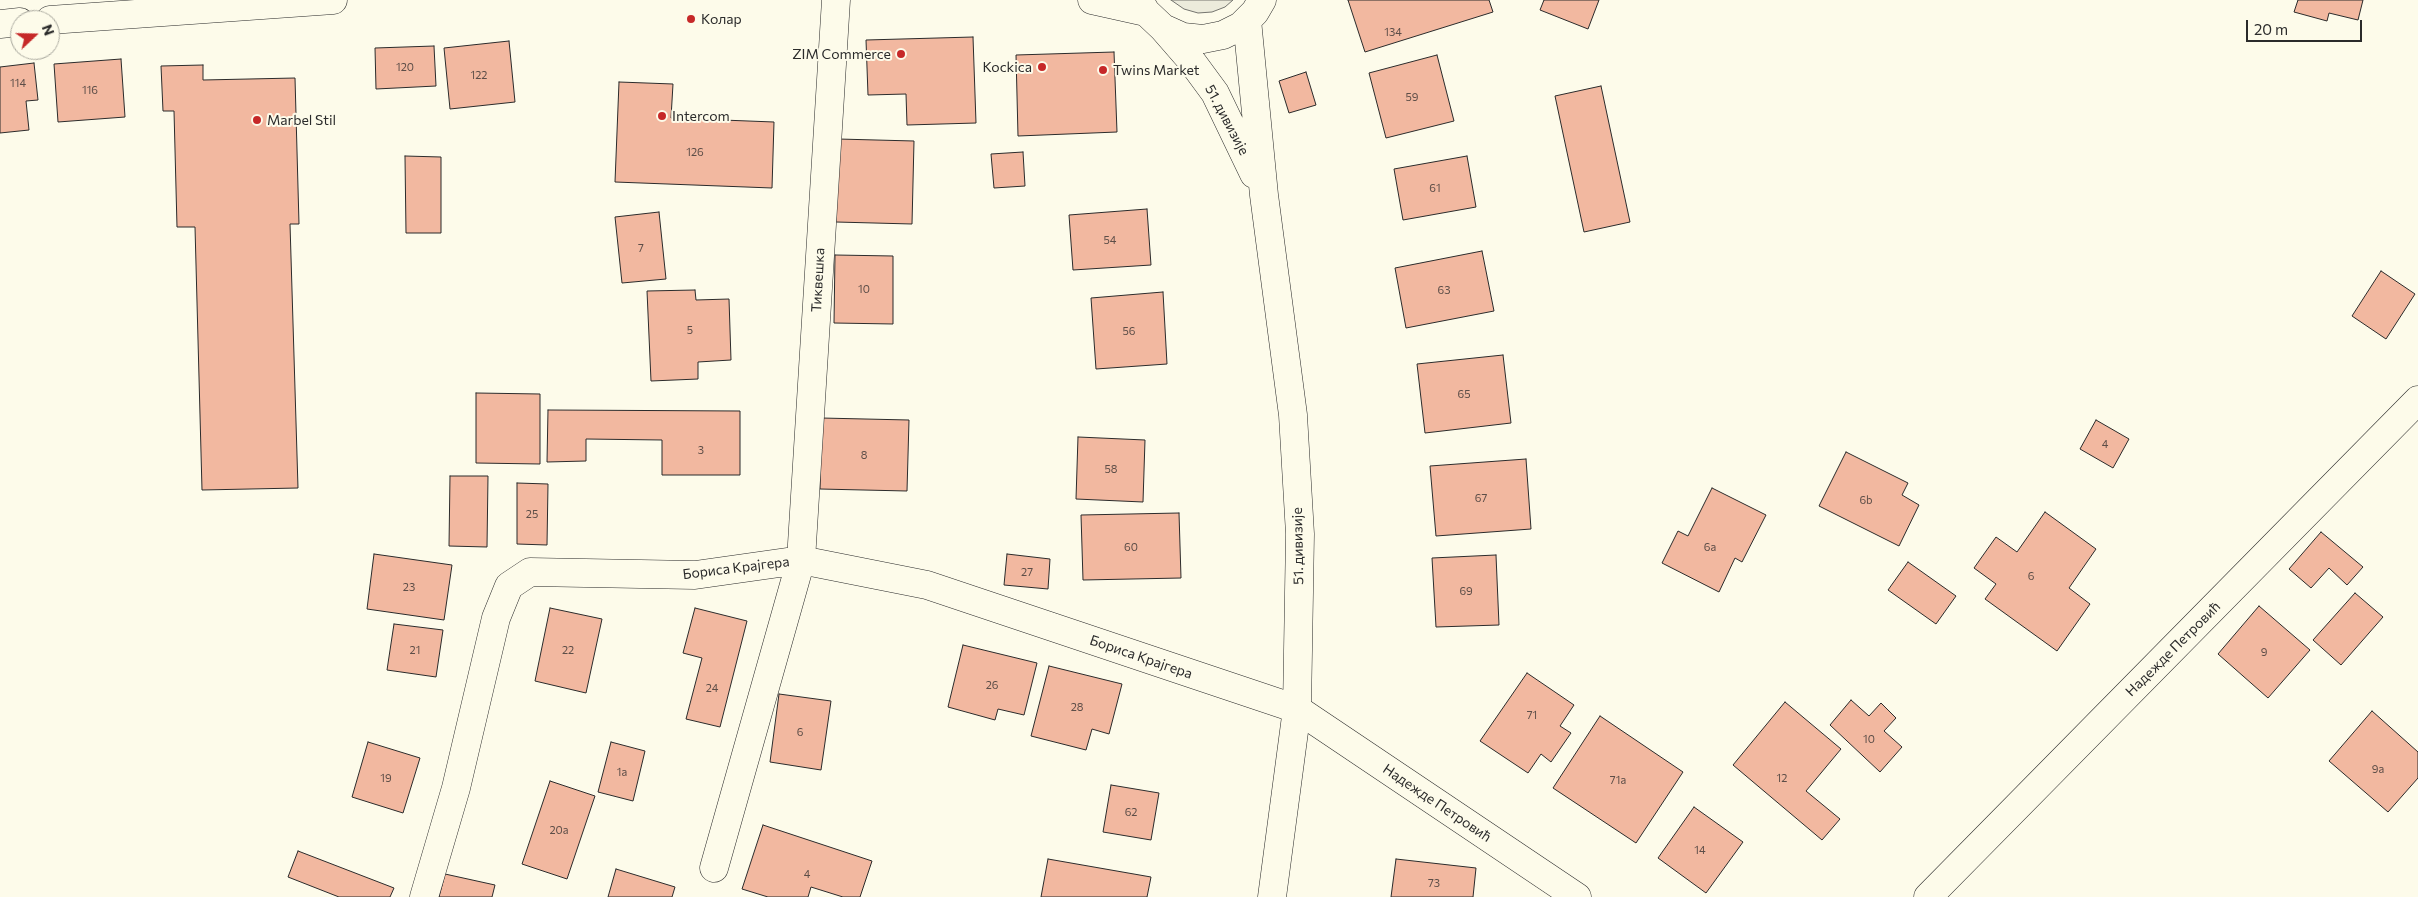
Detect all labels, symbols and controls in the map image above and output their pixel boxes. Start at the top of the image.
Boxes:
north arrow [10,10,60,60]
scale bar [2248,10,2364,42]
place label: Колар [701,11,742,27]
marker: Колар [685,13,697,25]
text: 20 m [2254,20,2288,38]
text: N [39,22,58,38]
house number: 134 [1384,25,1402,39]
place label: ZIM Commerce [792,46,891,62]
marker: ZIM Commerce [895,48,907,60]
place label: Kockica [982,59,1032,75]
house number: 120 [396,60,414,74]
marker: Kockica [1036,61,1048,73]
place label: Twins Market [1113,62,1199,78]
marker: Twins Market [1097,64,1109,76]
house number: 122 [471,68,487,82]
house number: 114 [10,76,26,90]
street label: 51. дивизије [1201,82,1253,158]
house number: 116 [82,83,98,97]
house number: 59 [1406,90,1418,104]
place label: Intercom [672,108,730,124]
marker: Intercom [656,110,668,122]
place label: Marbel Stil [267,112,336,128]
marker: Marbel Stil [251,114,263,126]
house number: 126 [686,145,704,159]
house number: 61 [1429,181,1441,195]
house number: 54 [1104,233,1116,247]
house number: 7 [638,241,644,255]
street label: Тиквешка [808,247,828,313]
house number: 10 [858,282,870,296]
house number: 63 [1438,283,1450,297]
house number: 5 [687,323,693,337]
house number: 56 [1123,324,1135,338]
house number: 65 [1458,387,1470,401]
house number: 4 [2102,437,2108,451]
house number: 3 [698,443,704,457]
house number: 8 [861,448,867,462]
house number: 58 [1105,462,1117,476]
house number: 67 [1475,491,1487,505]
house number: 6b [1859,493,1873,507]
house number: 25 [526,507,538,521]
street label: 51. дивизије [1289,507,1307,585]
house number: 60 [1124,540,1138,554]
house number: 6a [1704,540,1716,554]
street label: Бориса Крајгера [682,553,790,583]
house number: 27 [1021,565,1033,579]
house number: 6 [2028,569,2034,583]
house number: 23 [403,580,415,594]
house number: 69 [1459,584,1473,598]
street label: Надежде Петровић [2122,598,2224,700]
street label: Бориса Крајгера [1087,632,1195,682]
house number: 21 [410,643,420,657]
house number: 22 [562,643,574,657]
house number: 9 [2261,645,2267,659]
house number: 26 [986,678,998,692]
house number: 24 [706,681,718,695]
house number: 28 [1071,700,1083,714]
house number: 71 [1527,708,1537,722]
house number: 6 [797,725,803,739]
house number: 10 [1863,732,1875,746]
street label: Надежде Петровић [1380,760,1494,846]
house number: 9a [2372,762,2384,776]
house number: 1a [617,765,627,779]
house number: 19 [380,771,392,785]
house number: 12 [1777,771,1787,785]
house number: 71a [1610,773,1626,787]
house number: 62 [1125,805,1137,819]
house number: 20a [550,823,568,837]
house number: 14 [1694,843,1706,857]
house number: 4 [804,867,810,881]
house number: 73 [1428,876,1440,890]

